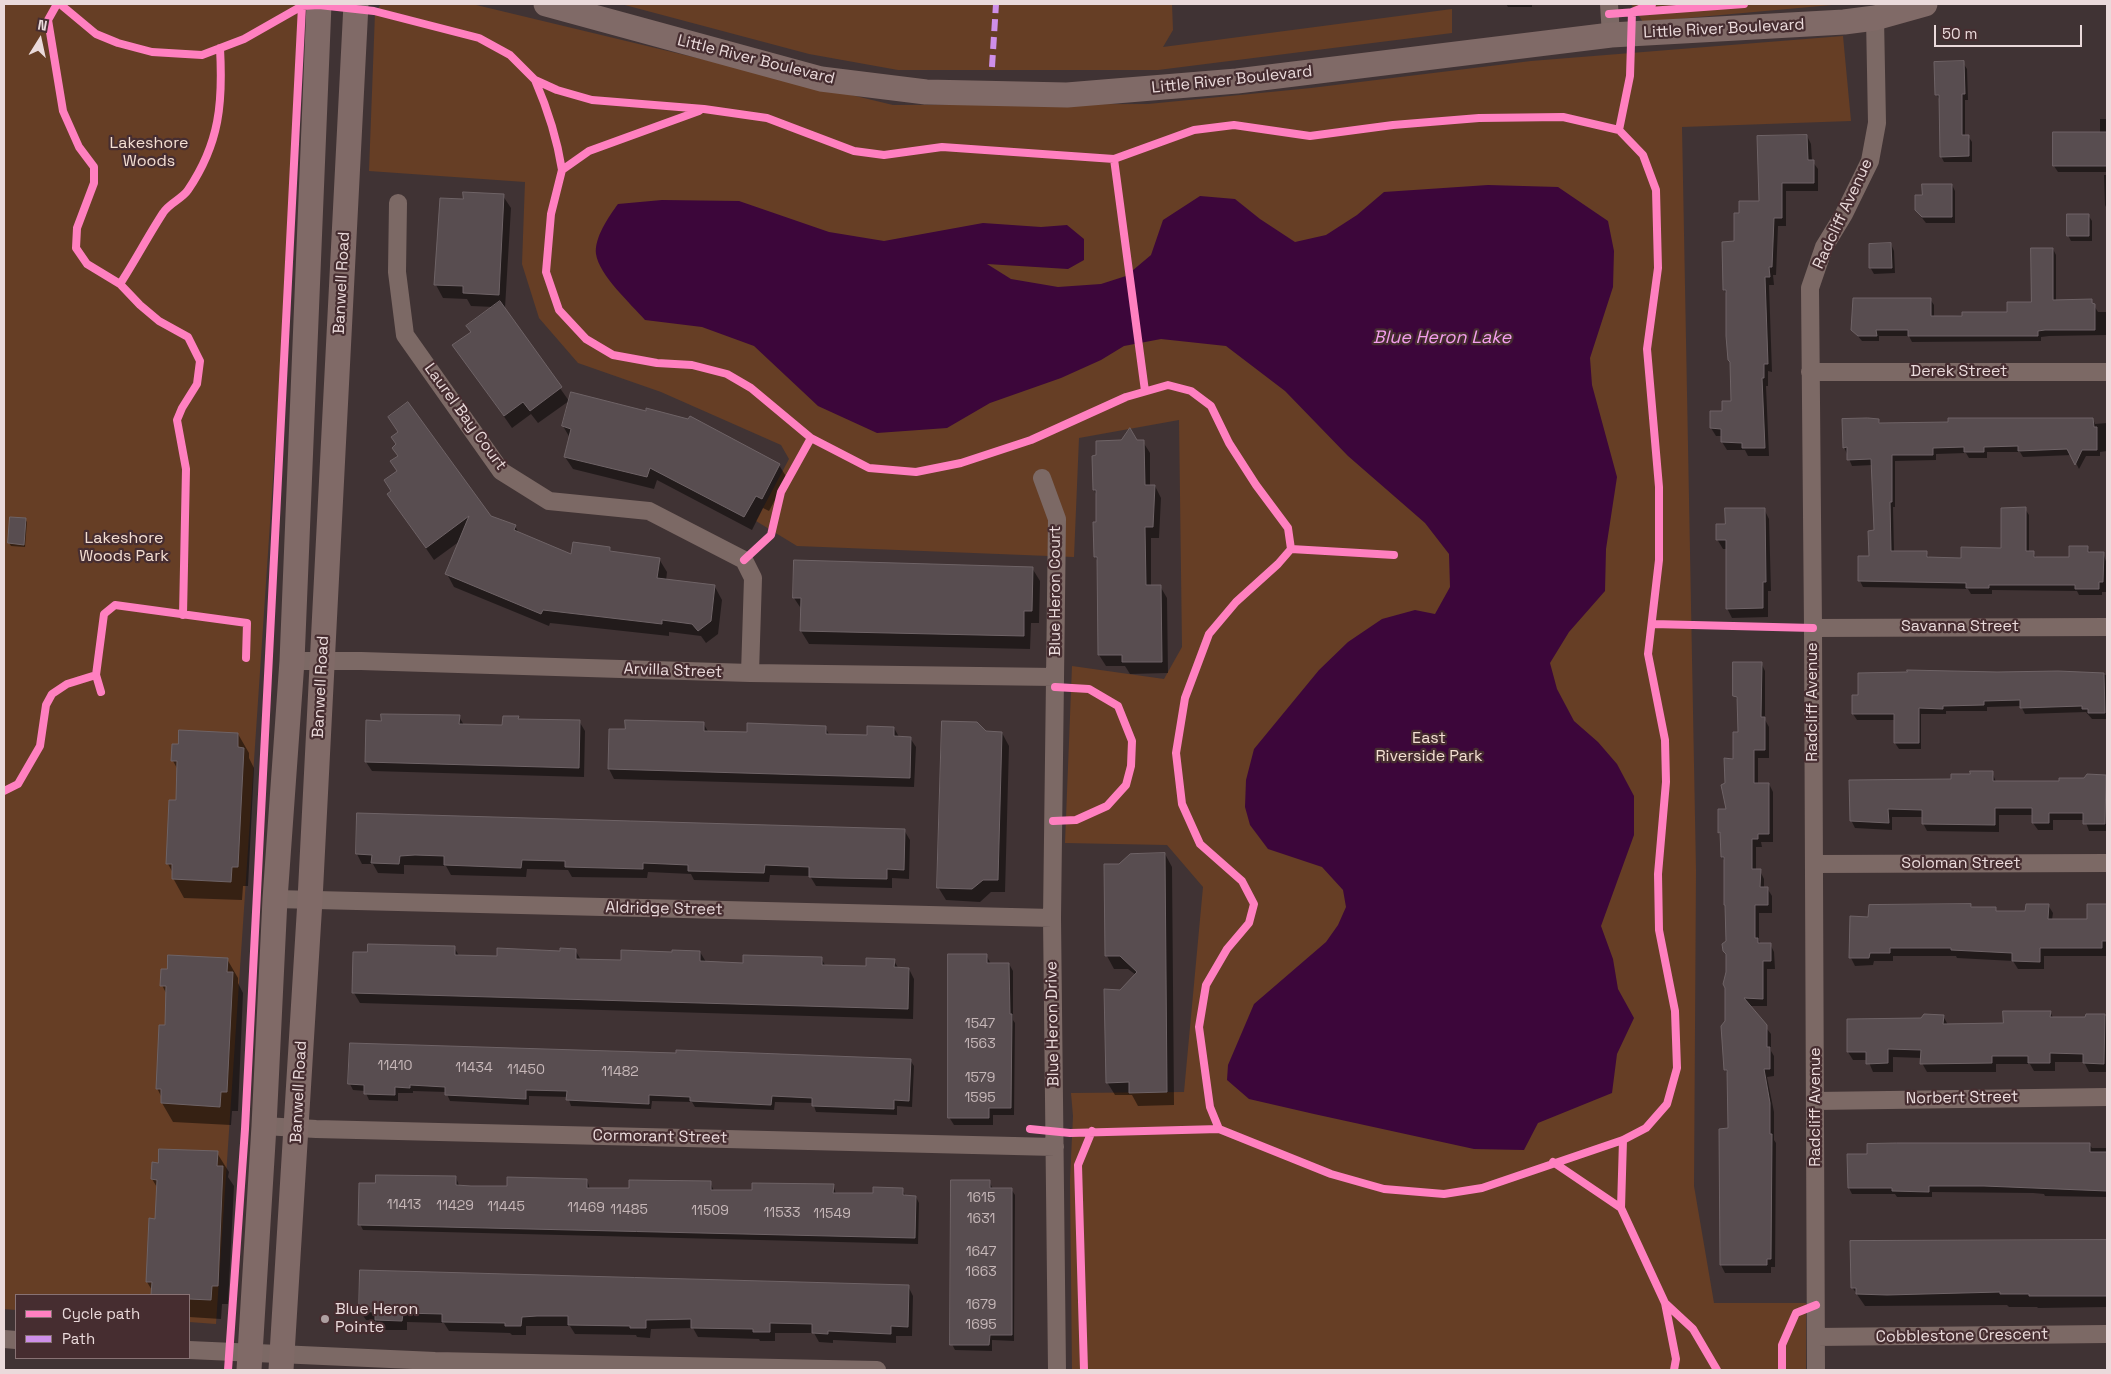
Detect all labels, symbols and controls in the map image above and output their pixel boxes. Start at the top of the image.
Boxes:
north arrow [15,15,65,65]
street label: Little River Boulevard [1643,15,1805,43]
scale bar [1936,15,2084,47]
text: N [36,16,49,35]
text: 50 m [1942,24,1977,43]
street label: Little River Boulevard [675,31,837,89]
street label: Little River Boulevard [1151,62,1313,98]
park label: Lakeshore Woods [110,134,188,172]
street label: Radcliff Avenue [1809,156,1877,272]
street label: Banwell Road [330,231,354,335]
water label: Blue Heron Lake [1373,327,1511,349]
street label: Laurel Bay Court [420,360,510,474]
street label: Derek Street [1911,362,2007,382]
street label: Blue Heron Court [1046,526,1066,656]
park label: Lakeshore Woods Park [79,529,169,567]
street label: Savanna Street [1901,617,2019,637]
street label: Banwell Road [309,635,333,739]
street label: Radcliff Avenue [1803,642,1823,762]
street label: Arvilla Street [623,660,723,682]
park label: East Riverside Park [1375,729,1483,767]
street label: Soloman Street [1901,854,2021,874]
street label: Aldridge Street [605,898,723,920]
street label: Blue Heron Drive [1042,961,1064,1087]
house number: 1547 [965,1016,995,1032]
house number: 1563 [964,1036,996,1052]
street label: Banwell Road [287,1040,311,1144]
street label: Radcliff Avenue [1806,1047,1826,1167]
house number: 11410 [378,1058,412,1074]
house number: 11434 [455,1060,493,1076]
house number: 11450 [507,1062,545,1078]
house number: 11482 [601,1064,639,1080]
house number: 1579 [965,1070,995,1086]
street label: Norbert Street [1905,1087,2019,1109]
house number: 1595 [964,1090,996,1106]
street label: Cormorant Street [592,1126,728,1148]
house number: 1615 [967,1190,995,1206]
house number: 11413 [387,1197,421,1213]
house number: 11429 [436,1198,474,1214]
house number: 11445 [487,1199,525,1215]
house number: 11469 [567,1200,605,1216]
house number: 11485 [610,1202,648,1218]
house number: 11509 [691,1203,729,1219]
house number: 11533 [763,1205,801,1221]
house number: 11549 [813,1206,851,1222]
house number: 1631 [967,1211,995,1227]
house number: 1647 [966,1244,996,1260]
house number: 1663 [965,1264,997,1280]
legend [15,1294,190,1359]
house number: 1679 [966,1297,996,1313]
place label: Blue Heron Pointe [335,1300,418,1338]
text: Cycle path [62,1304,140,1323]
marker: Blue Heron Pointe [319,1313,331,1325]
house number: 1695 [965,1317,997,1333]
street label: Cobblestone Crescent [1876,1325,2048,1347]
text: Path [62,1329,95,1348]

